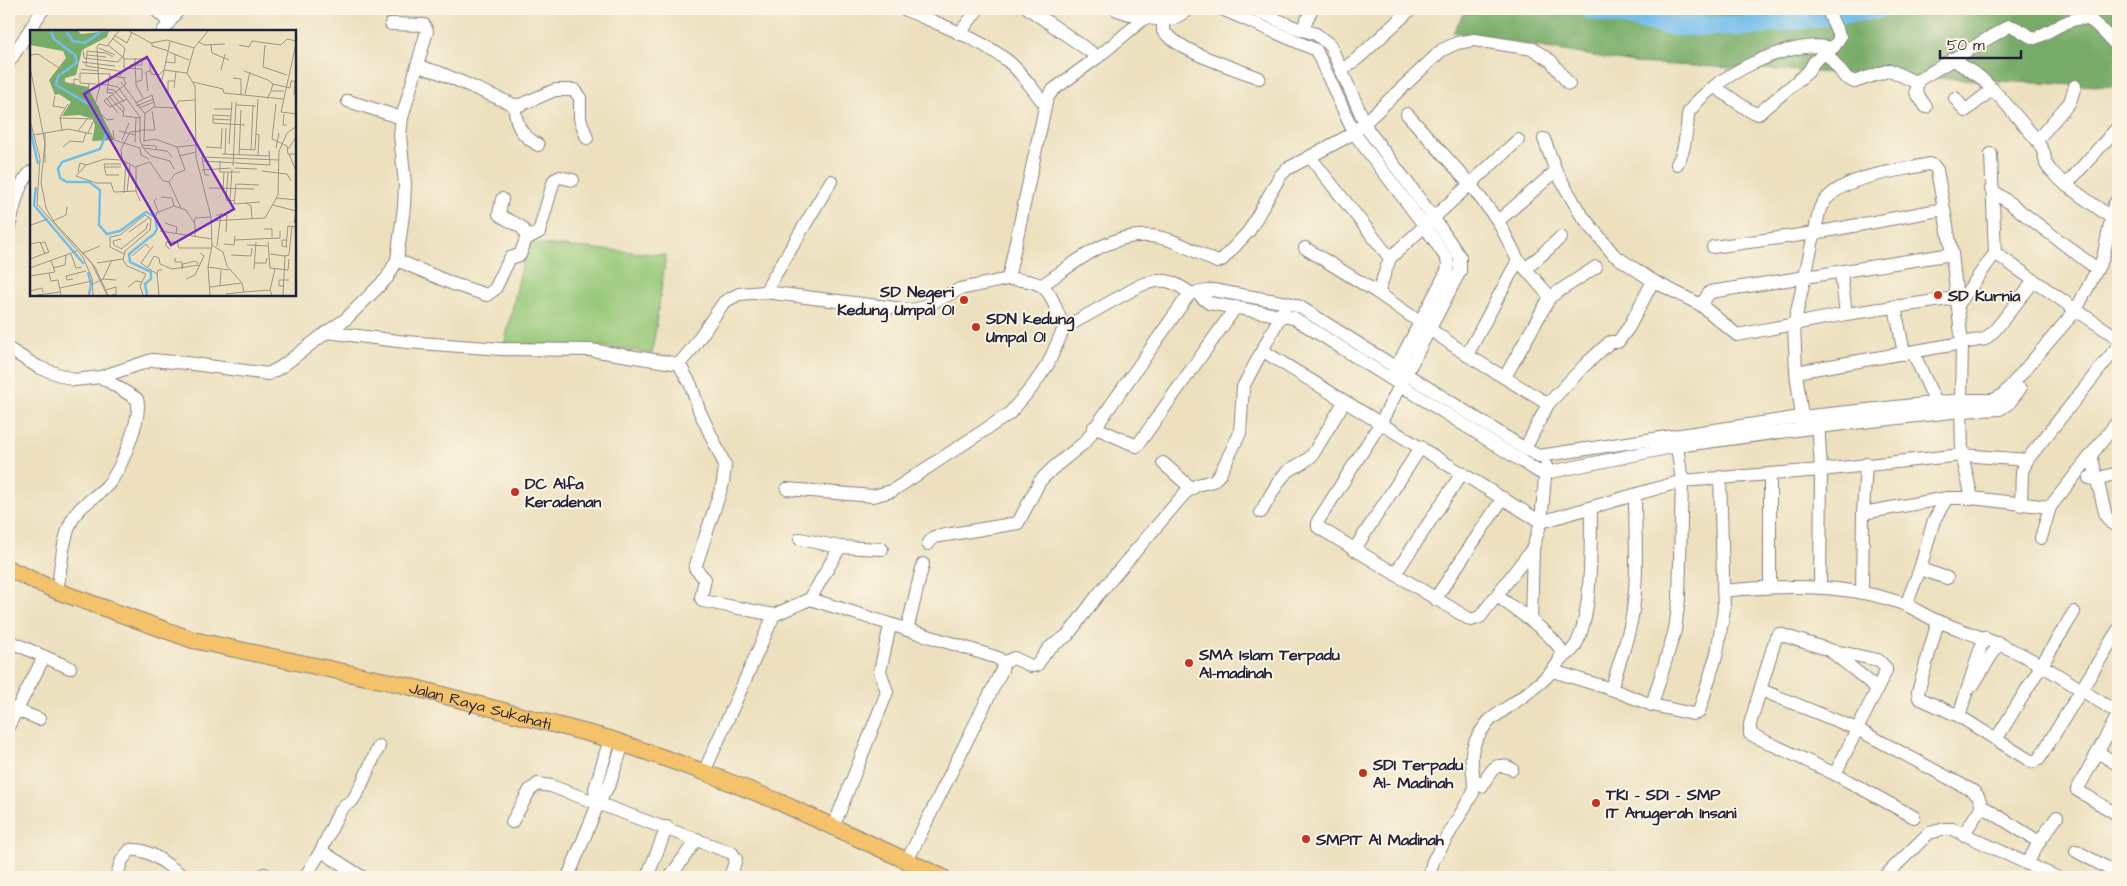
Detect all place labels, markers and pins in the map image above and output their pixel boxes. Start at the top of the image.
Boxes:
place label: SD Negeri Kedung Umpal 01 [837,281,955,323]
place label: SD Kurnia [1947,285,2021,307]
marker: SD Kurnia [1932,289,1944,301]
marker: SD Negeri Kedung Umpal 01 [958,294,970,306]
place label: SDN kedung Umpal 01 [985,308,1075,348]
marker: SDN kedung Umpal 01 [970,321,982,333]
place label: DC Alfa Keradenan [525,473,601,513]
marker: DC Alfa Keradenan [509,486,521,498]
place label: SMA Islam Terpadu Al-madinah [1198,644,1340,684]
marker: SMA Islam Terpadu Al-madinah [1183,657,1195,669]
place label: SDI Terpadu Al- Madinah [1372,754,1463,794]
marker: SDI Terpadu Al- Madinah [1357,767,1369,779]
place label: TKI - SDI - SMP IT Anugerah Insani [1605,784,1737,826]
marker: TKI - SDI - SMP IT Anugerah Insani [1590,797,1602,809]
place label: SMPIT Al Madinah [1315,829,1445,851]
marker: SMPIT Al Madinah [1300,833,1312,845]

